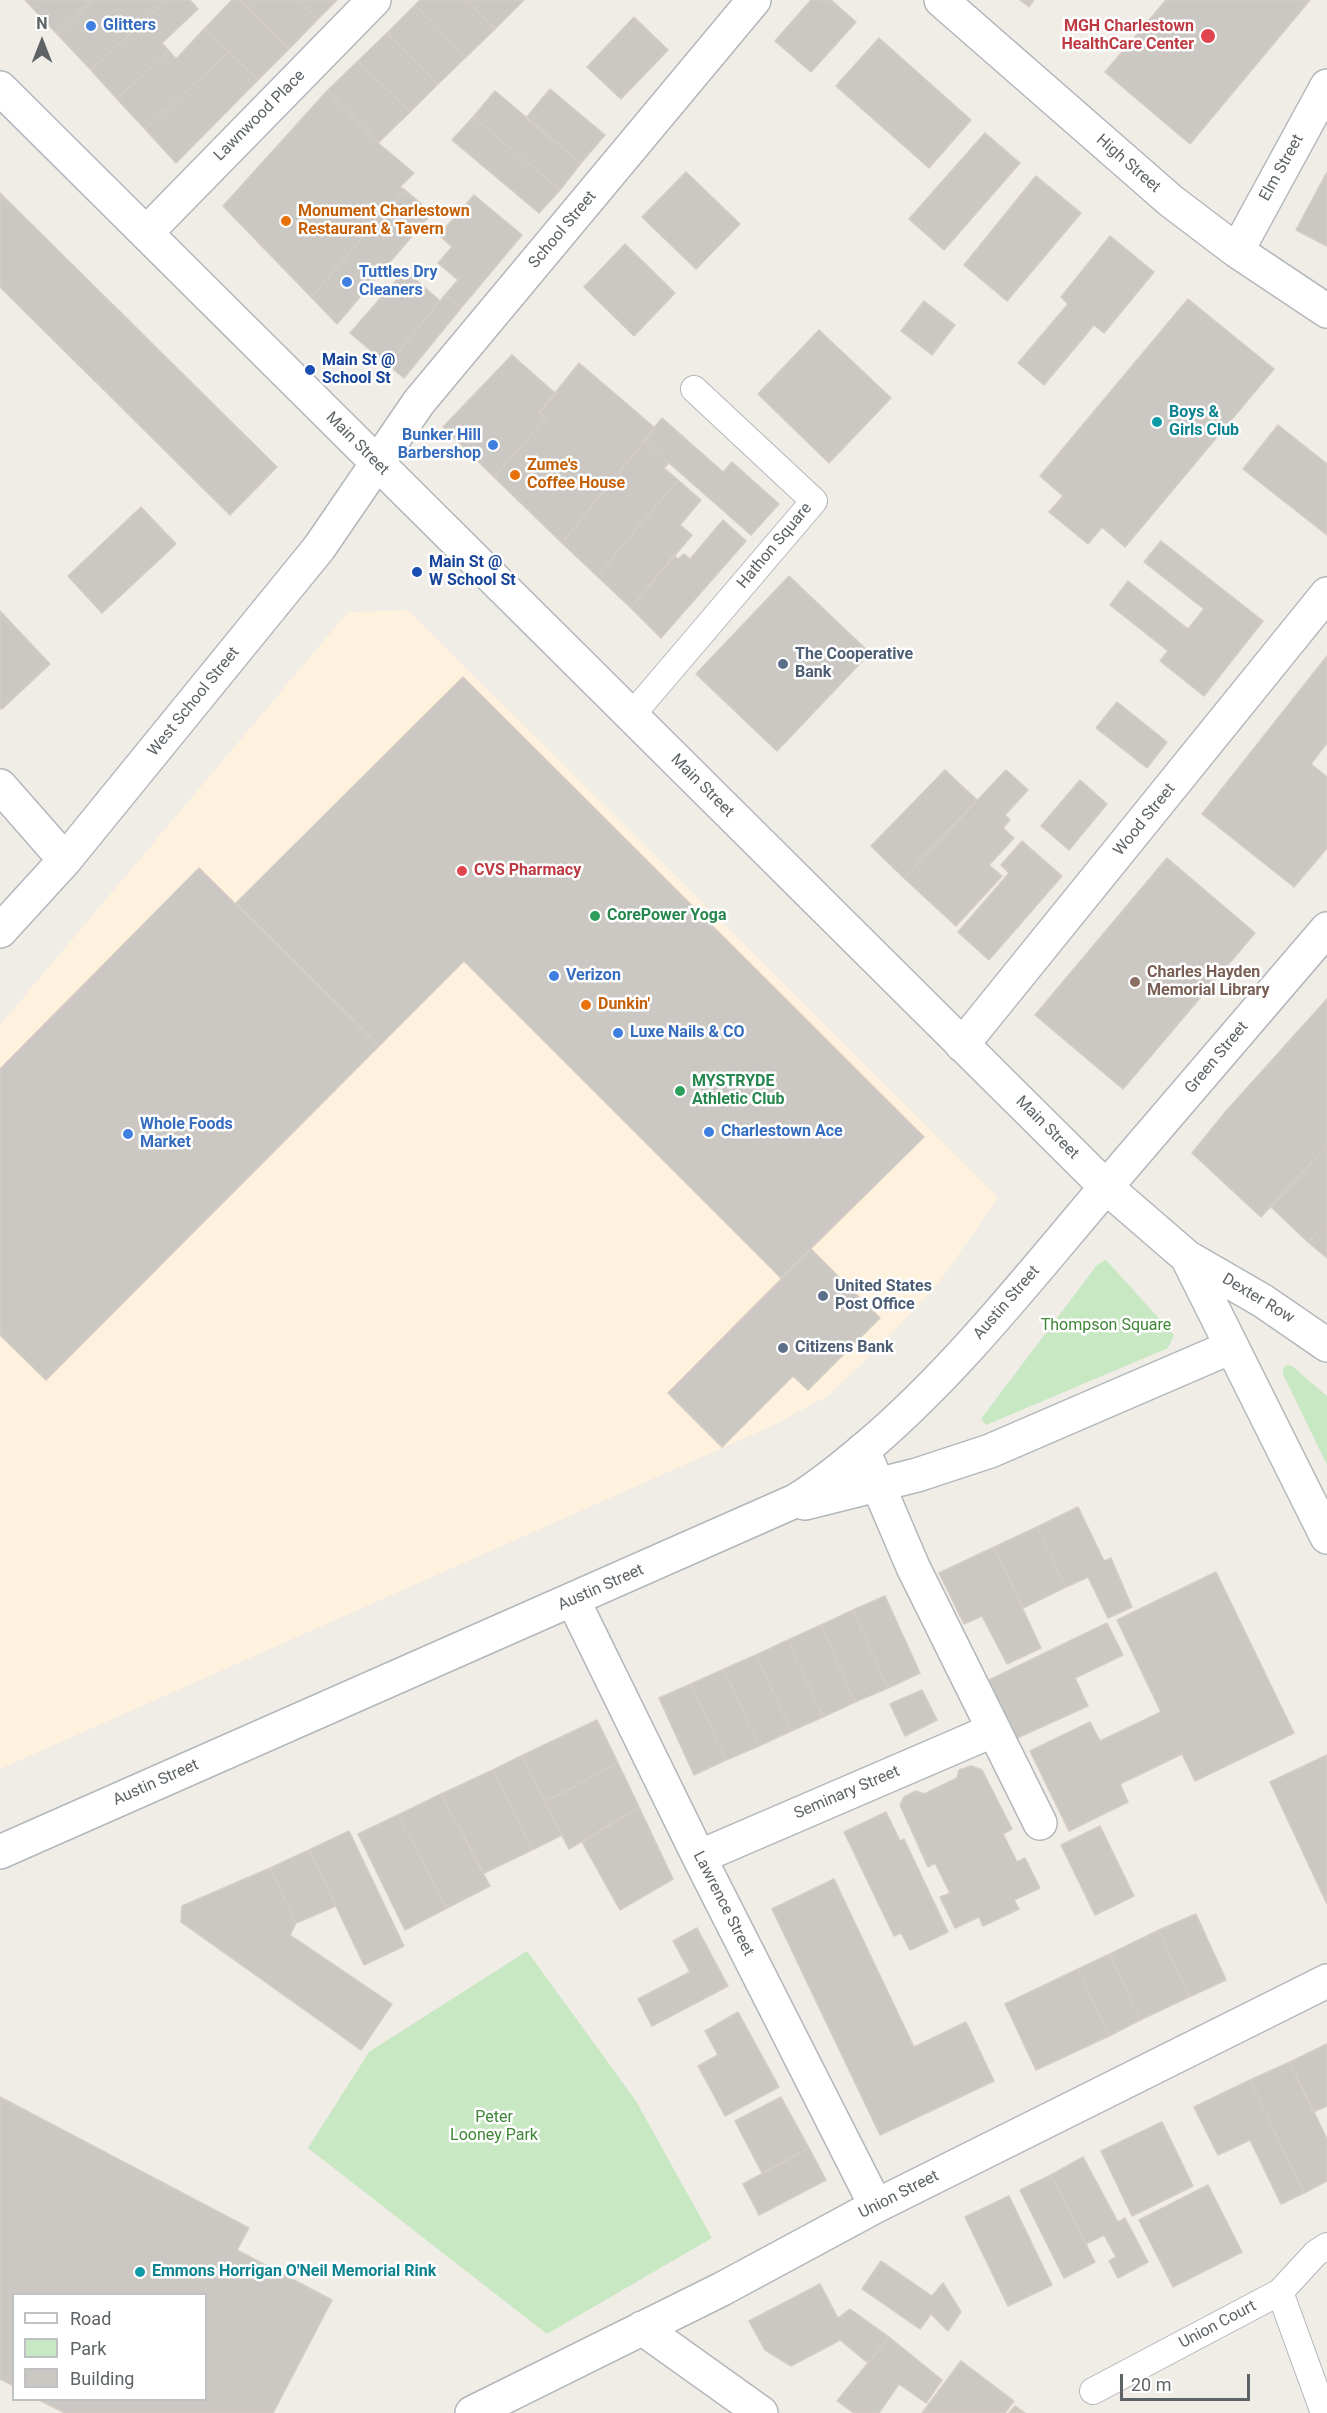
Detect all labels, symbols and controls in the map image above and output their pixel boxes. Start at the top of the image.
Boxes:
north arrow [12,12,72,72]
text: N [36,14,48,33]
place label: Glitters [103,16,156,36]
place label: MGH Charlestown HealthCare Center [1062,17,1194,55]
marker: Glitters [84,19,98,33]
marker: MGH Charlestown HealthCare Center [1199,27,1217,45]
street label: Lawnwood Place [210,66,310,166]
street label: High Street [1092,131,1164,197]
street label: Elm Street [1256,131,1308,205]
street label: School Street [525,187,601,273]
place label: Monument Charlestown Restaurant & Tavern [298,202,470,240]
marker: Monument Charlestown Restaurant & Tavern [279,214,293,228]
place label: Tuttles Dry Cleaners [359,263,438,301]
marker: Tuttles Dry Cleaners [340,275,354,289]
place label: Main St @ School St [322,351,395,389]
marker: Main St @ School St [303,363,317,377]
place label: Boys & Girls Club [1169,403,1239,441]
street label: Main Street [321,408,393,480]
marker: Boys & Girls Club [1150,415,1164,429]
place label: Bunker Hill Barbershop [398,426,481,464]
marker: Bunker Hill Barbershop [486,438,500,452]
place label: Zume's Coffee House [527,456,625,494]
marker: Zume's Coffee House [508,468,522,482]
street label: Hathon Square [734,499,816,593]
place label: Main St @ W School St [429,553,516,591]
marker: Main St @ W School St [410,565,424,579]
street label: West School Street [144,644,244,760]
place label: The Cooperative Bank [795,645,913,683]
marker: The Cooperative Bank [776,657,790,671]
street label: Main Street [666,750,738,822]
street label: Wood Street [1110,780,1180,860]
place label: CVS Pharmacy [474,861,581,881]
marker: CVS Pharmacy [455,864,469,878]
place label: CorePower Yoga [607,906,726,926]
marker: CorePower Yoga [588,909,602,923]
place label: Charles Hayden Memorial Library [1147,963,1270,1001]
place label: Verizon [566,966,621,986]
marker: Verizon [547,969,561,983]
marker: Charles Hayden Memorial Library [1128,975,1142,989]
place label: Dunkin' [598,995,650,1015]
marker: Dunkin' [579,998,593,1012]
street label: Green Street [1181,1018,1253,1098]
place label: Luxe Nails & CO [630,1023,745,1043]
marker: Luxe Nails & CO [611,1026,625,1040]
place label: MYSTRYDE Athletic Club [692,1072,784,1110]
marker: MYSTRYDE Athletic Club [673,1084,687,1098]
street label: Main Street [1011,1092,1083,1164]
place label: Whole Foods Market [140,1115,233,1153]
place label: Charlestown Ace [721,1122,843,1142]
marker: Charlestown Ace [702,1125,716,1139]
marker: Whole Foods Market [121,1127,135,1141]
street label: Austin Street [970,1262,1044,1344]
street label: Dexter Row [1218,1270,1298,1328]
place label: United States Post Office [835,1277,932,1315]
marker: United States Post Office [816,1289,830,1303]
park label: Thompson Square [1041,1316,1171,1336]
place label: Citizens Bank [795,1338,893,1358]
marker: Citizens Bank [776,1341,790,1355]
street label: Austin Street [555,1561,647,1615]
street label: Austin Street [110,1756,202,1810]
street label: Seminary Street [791,1762,903,1824]
street label: Lawrence Street [688,1848,758,1960]
park label: Peter Looney Park [450,2108,538,2146]
street label: Union Street [856,2167,942,2223]
place label: Emmons Horrigan O'Neil Memorial Rink [152,2262,436,2282]
marker: Emmons Horrigan O'Neil Memorial Rink [133,2265,147,2279]
legend [12,2293,207,2401]
street label: Union Court [1176,2297,1260,2353]
text: Road [70,2308,111,2329]
text: Park [70,2338,106,2359]
scale bar [1123,2362,1254,2400]
text: Building [70,2368,134,2389]
text: 20 m [1131,2374,1171,2395]

